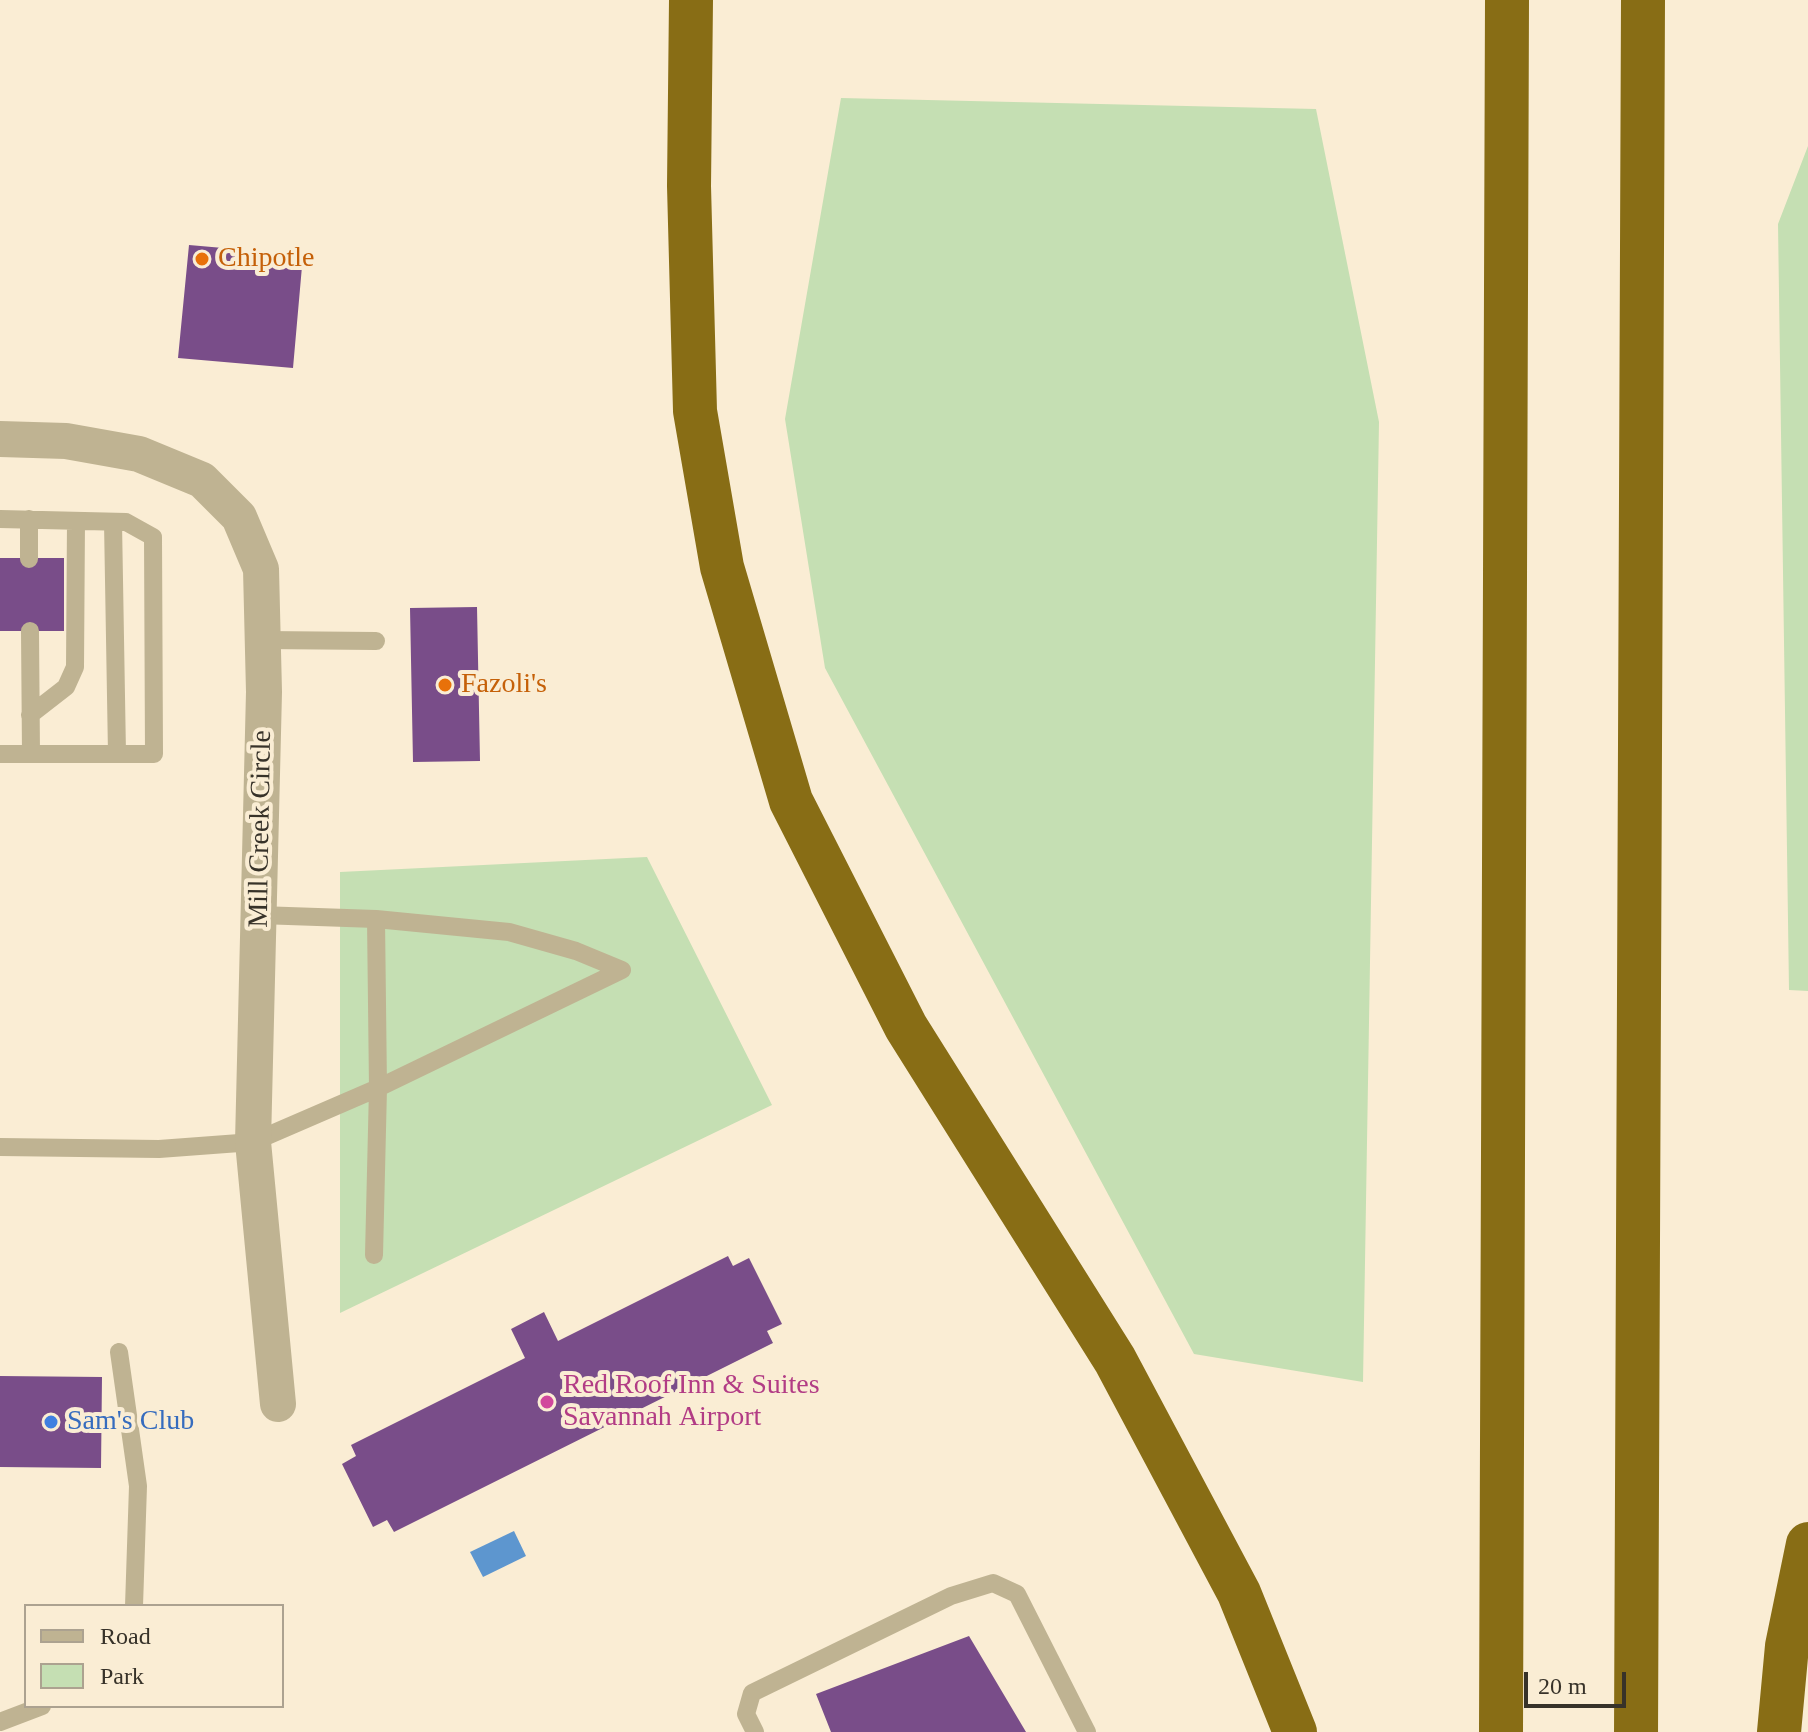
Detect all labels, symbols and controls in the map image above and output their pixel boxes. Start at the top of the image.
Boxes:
place label: Chipotle [218,242,314,276]
marker: Chipotle [193,250,211,268]
place label: Fazoli's [461,668,547,702]
marker: Fazoli's [436,676,454,694]
street label: Mill Creek Circle [242,730,280,928]
place label: Red Roof Inn & Suites Savannah Airport [563,1369,820,1435]
marker: Red Roof Inn & Suites Savannah Airport [538,1393,556,1411]
place label: Sam's Club [67,1405,194,1439]
marker: Sam's Club [42,1413,60,1431]
legend [24,1604,284,1708]
text: Road [100,1623,151,1649]
scale bar [1528,1656,1630,1706]
text: Park [100,1663,144,1689]
text: 20 m [1538,1673,1587,1699]

